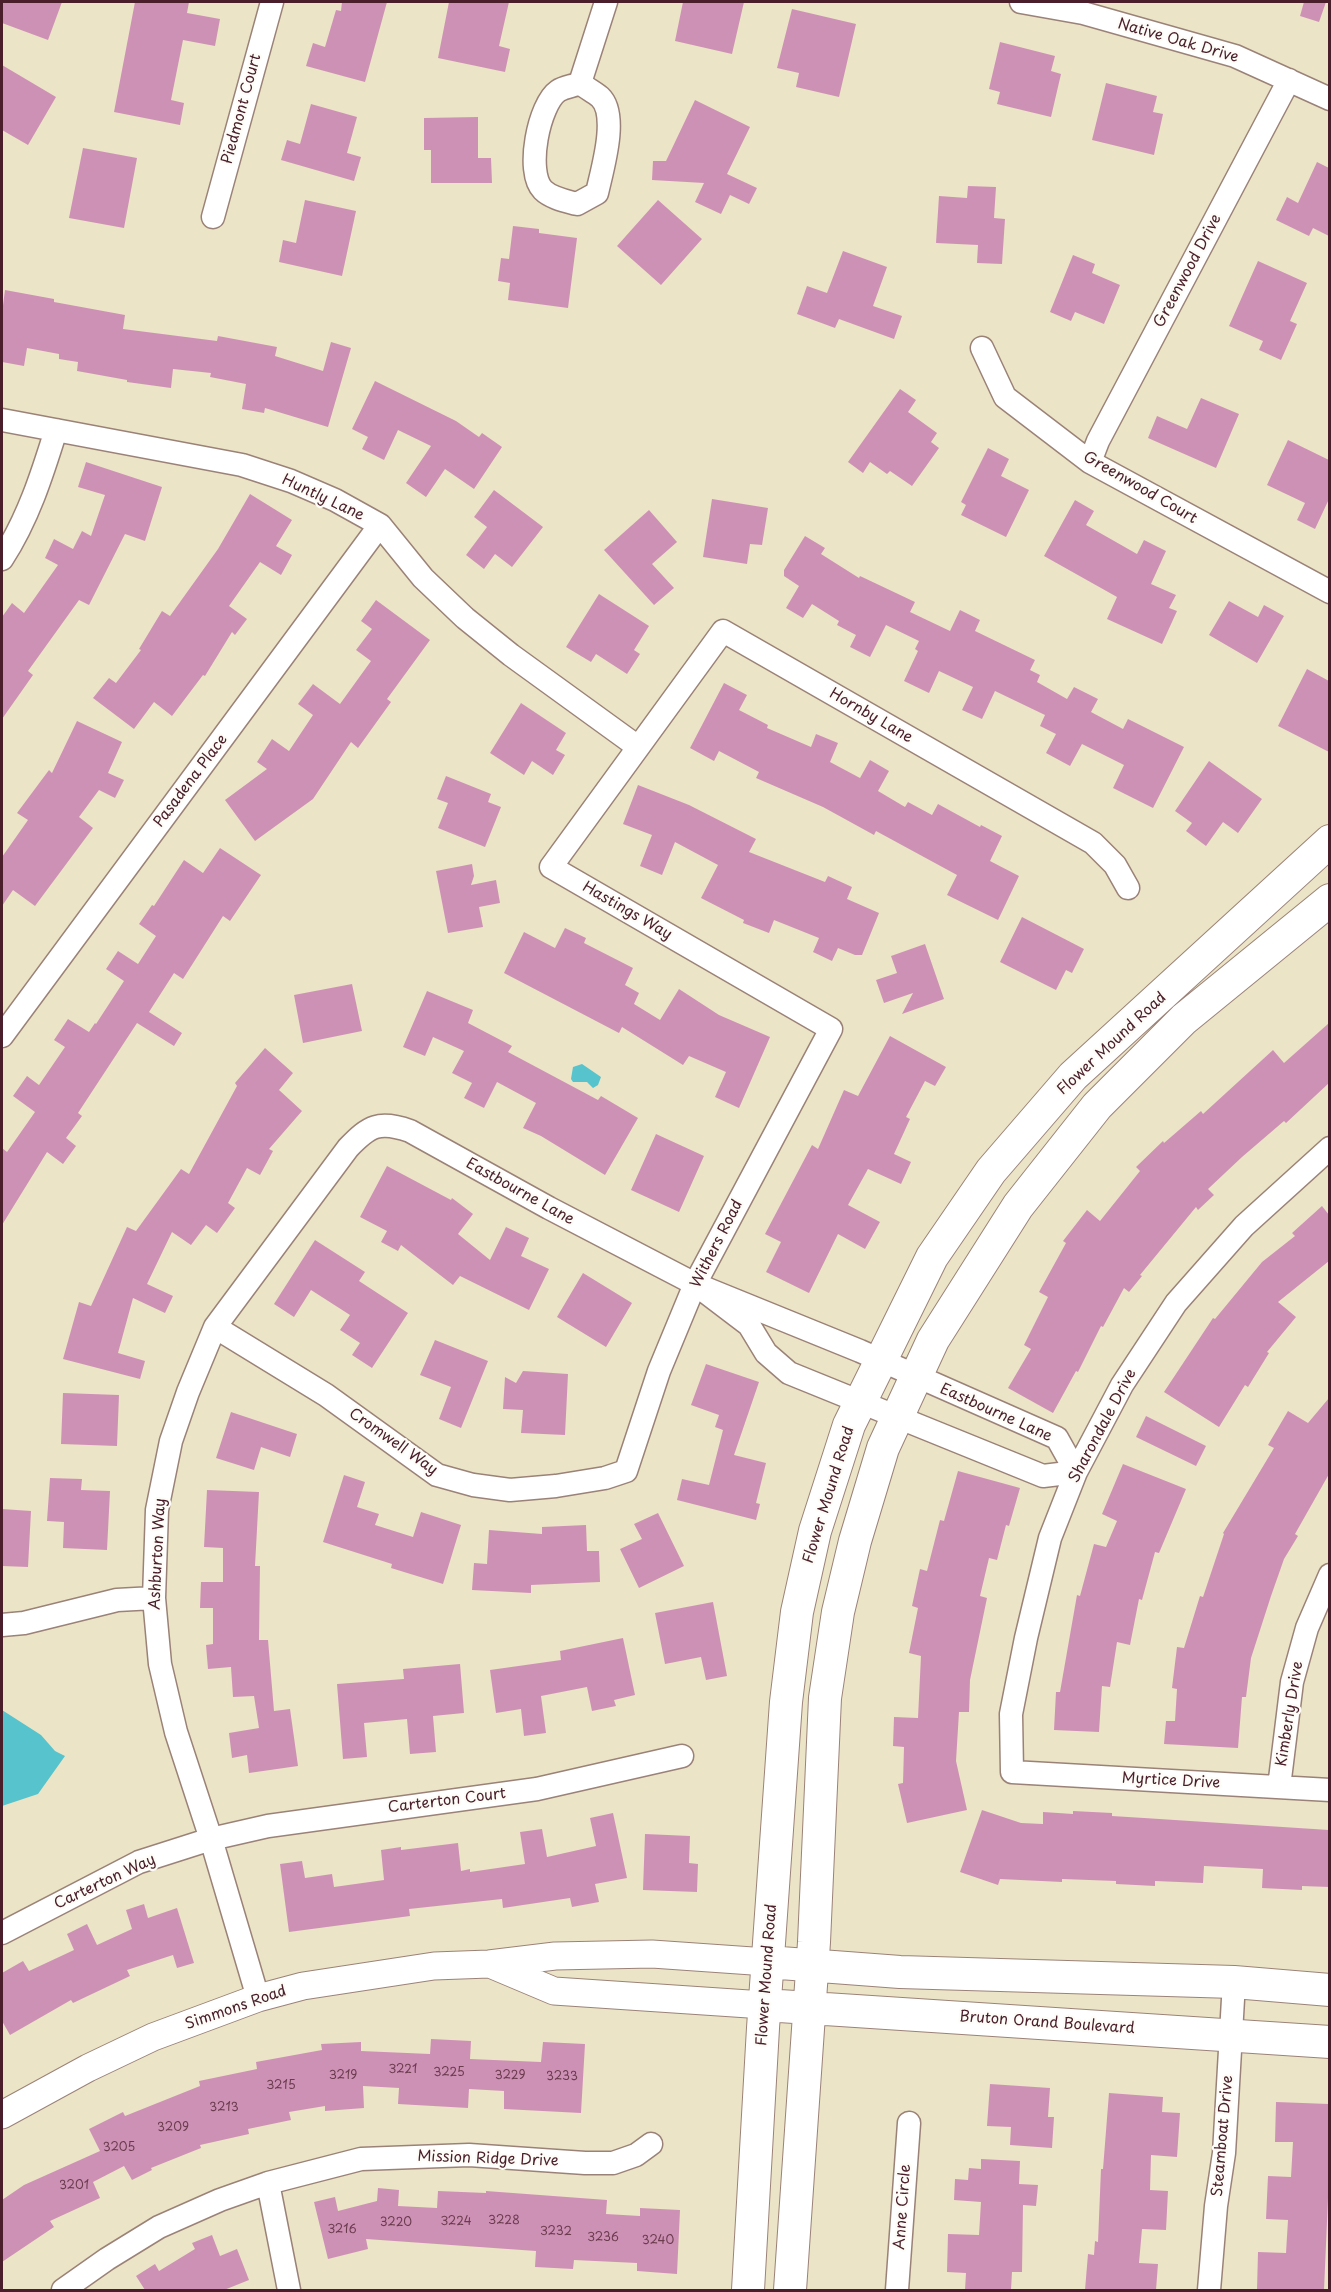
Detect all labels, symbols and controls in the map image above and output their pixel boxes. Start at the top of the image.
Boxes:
street label: Native Oak Drive [1116,15,1240,67]
street label: Piedmont Court [219,52,265,166]
street label: Greenwood Drive [1151,211,1225,331]
street label: Greenwood Court [1080,448,1200,528]
street label: Huntly Lane [279,471,367,525]
street label: Hornby Lane [826,685,916,747]
street label: Pasadena Place [150,731,232,831]
street label: Hastings Way [579,878,675,944]
street label: Flower Mound Road [1054,989,1170,1099]
street label: Eastbourne Lane [463,1155,577,1229]
street label: Withers Road [687,1197,747,1291]
street label: Sharondale Drive [1065,1366,1141,1486]
street label: Eastbourne Lane [937,1380,1055,1446]
street label: Cromwell Way [345,1405,441,1479]
street label: Flower Mound Road [800,1424,858,1566]
street label: Ashburton Way [146,1498,170,1610]
street label: Kimberly Drive [1273,1660,1307,1768]
street label: Myrtice Drive [1121,1769,1221,1793]
street label: Carterton Court [387,1785,507,1817]
street label: Carterton Way [51,1851,159,1913]
street label: Flower Mound Road [753,1903,781,2047]
street label: Simmons Road [183,1982,289,2034]
street label: Bruton Orand Boulevard [959,2008,1135,2038]
house number: 3221 [388,2063,418,2077]
house number: 3225 [433,2066,465,2080]
house number: 3219 [329,2069,357,2083]
house number: 3229 [495,2069,525,2083]
house number: 3233 [546,2070,578,2084]
street label: Steamboat Drive [1209,2075,1237,2197]
house number: 3215 [266,2079,296,2093]
house number: 3213 [209,2101,239,2115]
house number: 3209 [157,2121,189,2135]
house number: 3205 [103,2141,135,2155]
street label: Mission Ridge Drive [417,2148,559,2170]
street label: Anne Circle [891,2164,915,2250]
house number: 3201 [59,2179,89,2193]
house number: 3228 [488,2214,520,2228]
house number: 3224 [440,2215,472,2229]
house number: 3220 [380,2216,412,2230]
house number: 3216 [327,2223,357,2237]
house number: 3232 [540,2225,572,2239]
house number: 3236 [587,2231,619,2245]
house number: 3240 [642,2234,674,2248]

